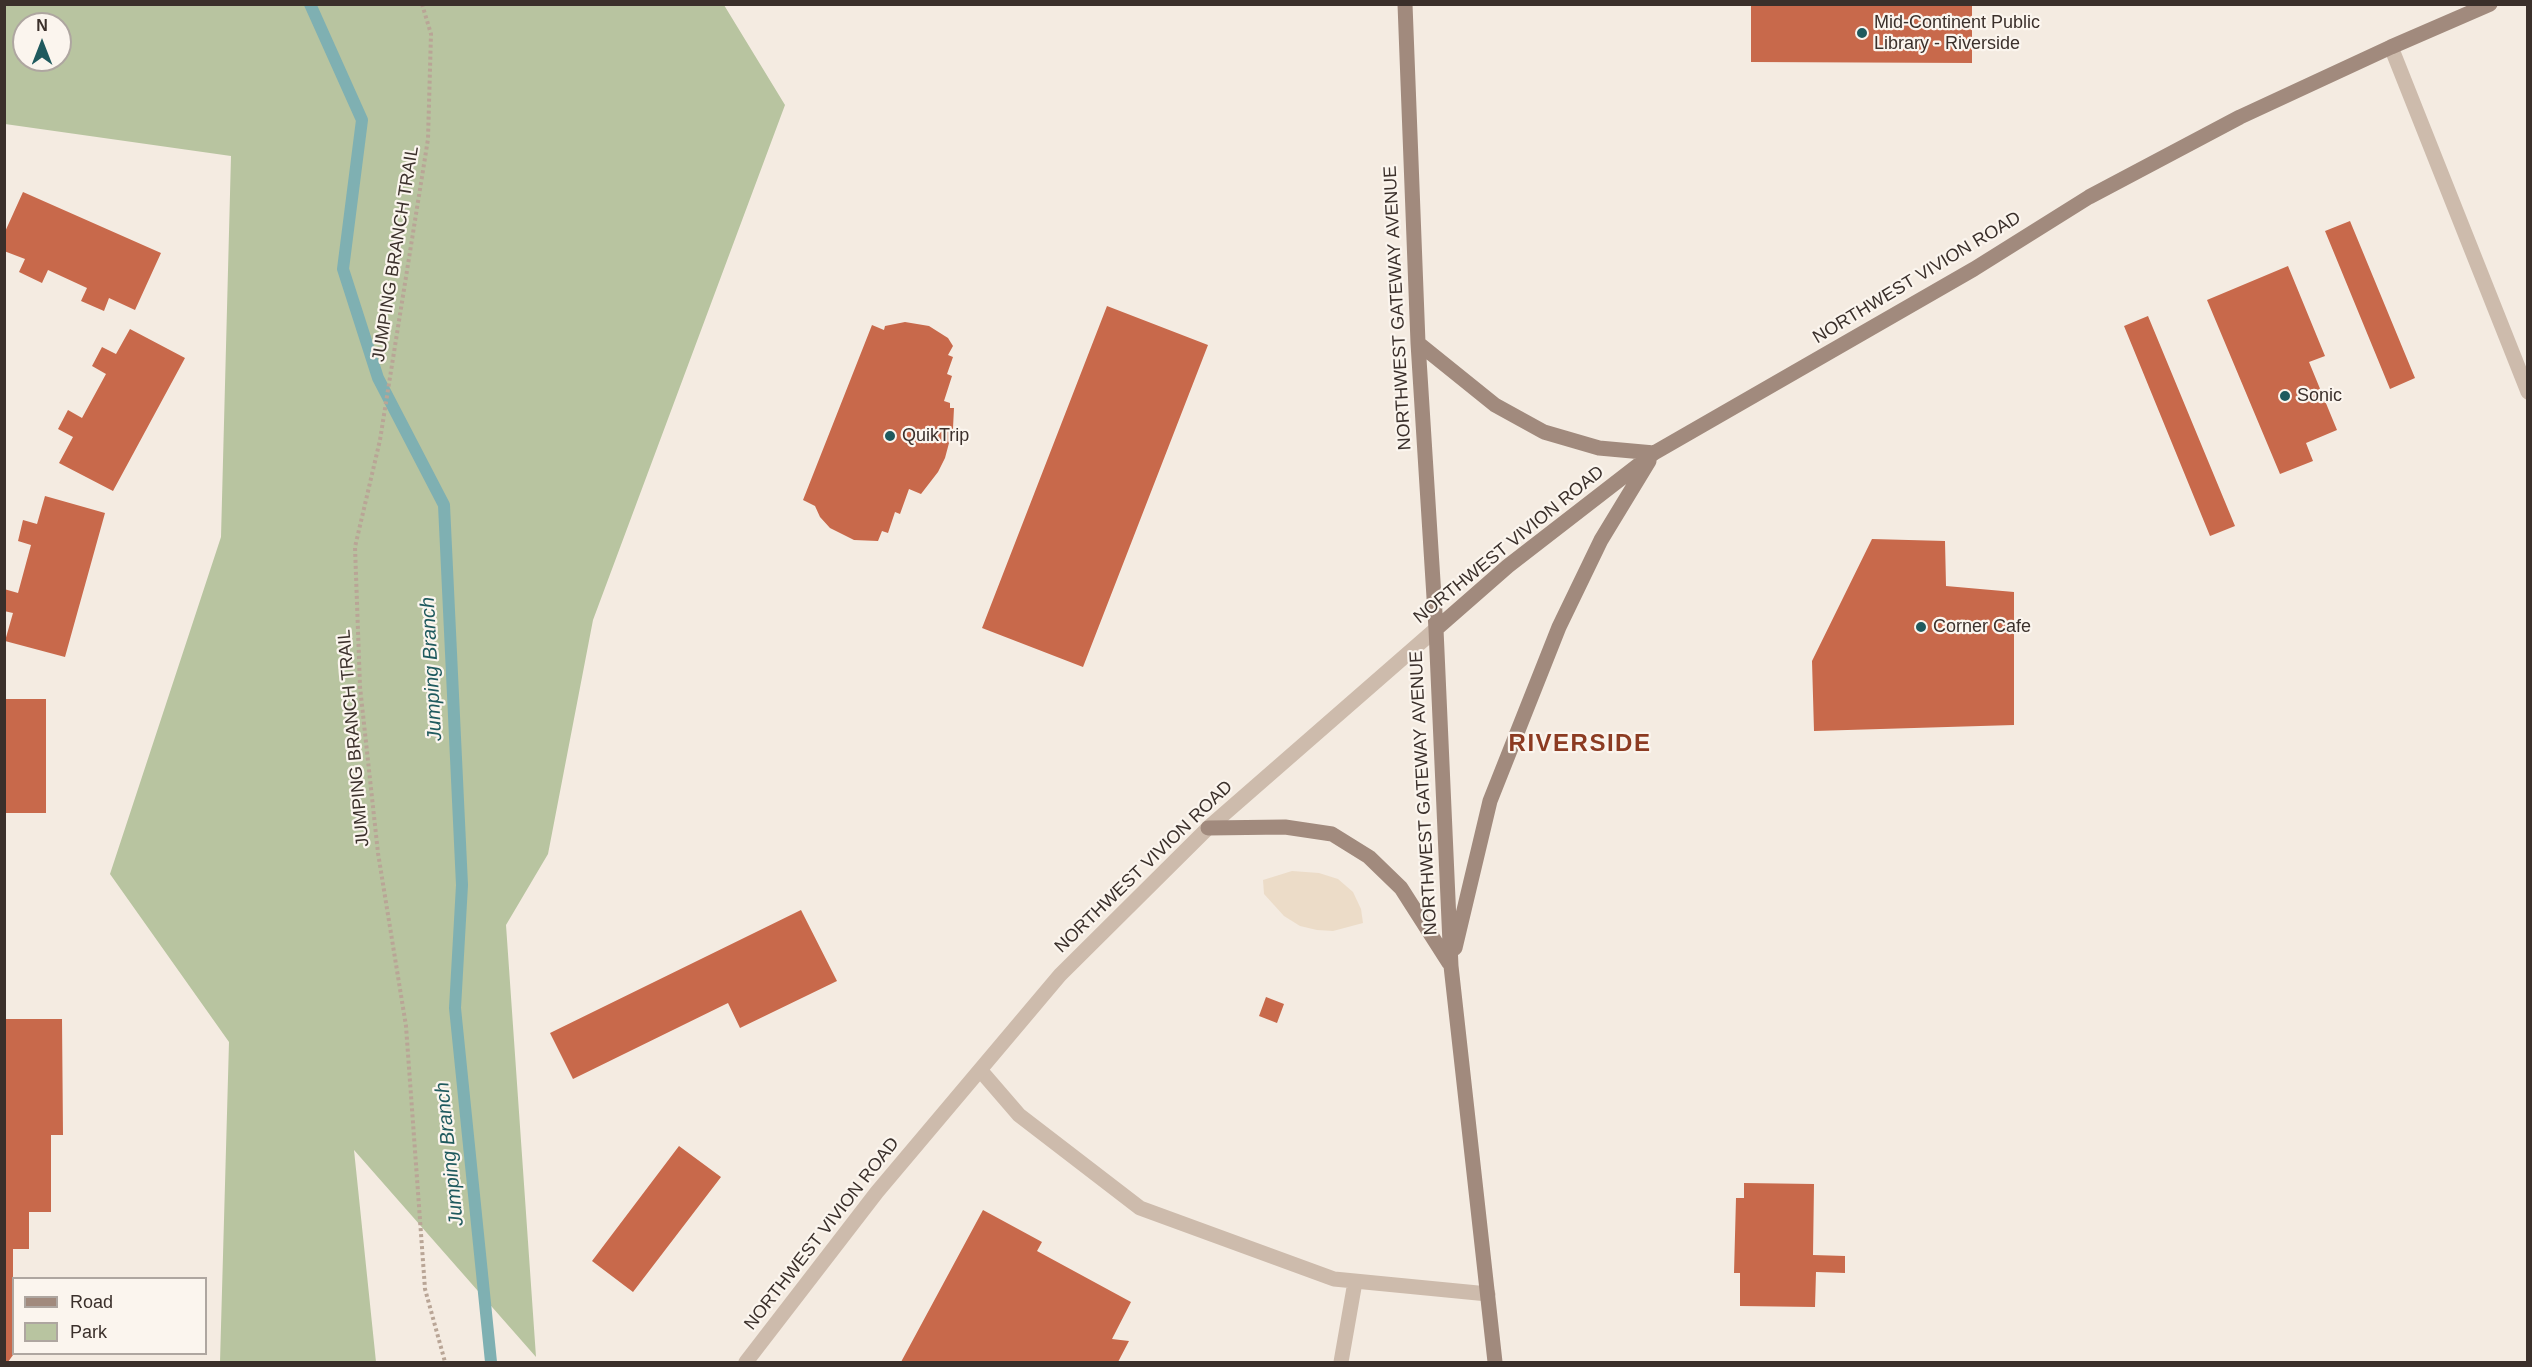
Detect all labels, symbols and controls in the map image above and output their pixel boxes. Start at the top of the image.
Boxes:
north arrow [12,12,72,72]
place label: Mid-Continent Public Library - Riverside [1874,12,2040,54]
text: N [36,17,48,34]
marker: Mid-Continent Public Library - Riverside [1855,26,1869,40]
street label: JUMPING BRANCH TRAIL [368,145,424,363]
street label: NORTHWEST GATEWAY AVENUE [1380,165,1416,451]
street label: NORTHWEST VIVION ROAD [1809,207,2025,349]
place label: Sonic [2297,385,2342,407]
marker: Sonic [2278,389,2292,403]
place label: QuikTrip [902,425,969,447]
marker: QuikTrip [883,429,897,443]
street label: NORTHWEST VIVION ROAD [1409,462,1609,628]
water label: Jumping Branch [416,596,448,742]
place label: Corner Cafe [1933,616,2031,638]
marker: Corner Cafe [1914,620,1928,634]
street label: JUMPING BRANCH TRAIL [334,628,374,848]
street label: NORTHWEST GATEWAY AVENUE [1406,650,1442,936]
district label: RIVERSIDE [1509,730,1651,758]
street label: NORTHWEST VIVION ROAD [1051,776,1237,958]
water label: Jumping Branch [431,1081,469,1227]
street label: NORTHWEST VIVION ROAD [740,1133,904,1335]
legend [12,1277,207,1355]
text: Road [70,1292,113,1312]
text: Park [70,1322,107,1342]

